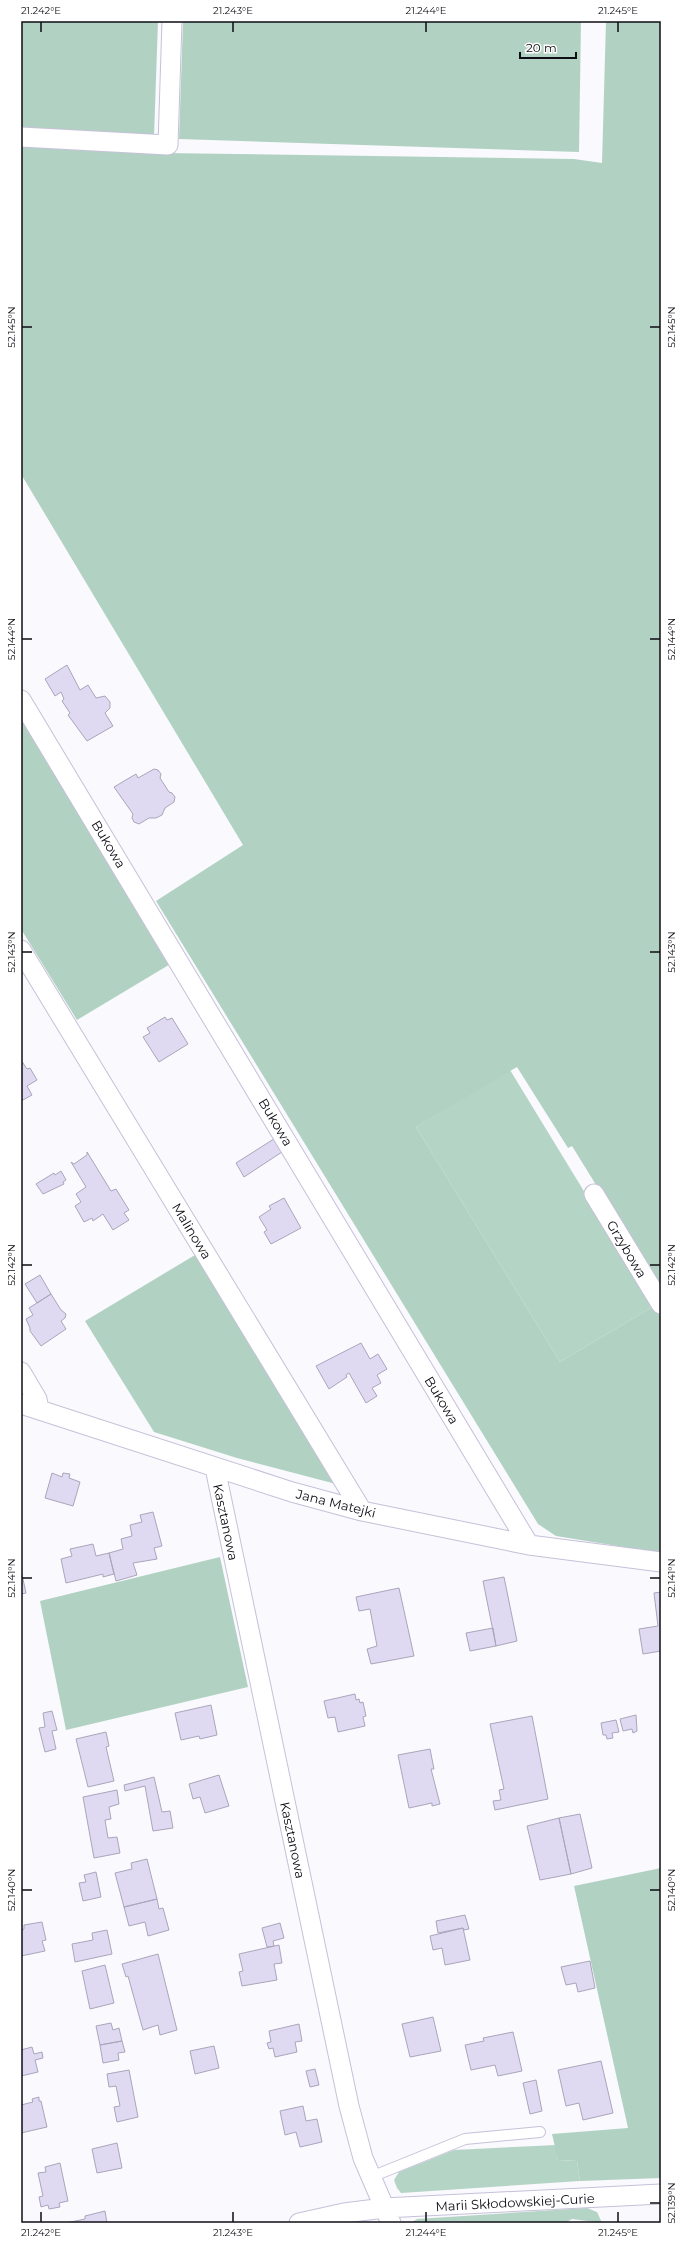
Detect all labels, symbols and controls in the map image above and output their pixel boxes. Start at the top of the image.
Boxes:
text: 21.242°E [21,4,61,17]
text: 21.243°E [213,4,253,17]
text: 21.244°E [406,4,447,17]
text: 21.245°E [598,4,638,17]
scale bar [520,34,576,60]
text: 20 m [526,40,557,55]
text: 52.145°N [5,306,18,348]
text: 52.145°N [665,306,678,348]
text: 52.144°N [5,618,18,660]
text: 52.144°N [665,618,678,660]
street label: Bukowa [89,817,129,871]
text: 52.143°N [5,931,18,973]
text: 52.143°N [665,931,678,973]
street label: Bukowa [256,1095,296,1149]
street label: Malinowa [169,1200,215,1262]
street label: Grzybowa [604,1217,650,1281]
text: 52.142°N [5,1244,18,1286]
text: 52.142°N [665,1244,678,1286]
street label: Bukowa [422,1373,462,1427]
street label: Kasztanowa [210,1482,242,1562]
street label: Jana Matejki [293,1485,378,1521]
text: 52.141°N [5,1558,18,1598]
text: 52.141°N [665,1558,678,1598]
street label: Kasztanowa [277,1800,309,1880]
text: 52.140°N [5,1869,18,1911]
text: 52.140°N [665,1869,678,1911]
text: 52.139°N [665,2182,678,2224]
street label: Marii Skłodowskiej-Curie [435,2190,595,2214]
text: 21.242°E [21,2226,61,2239]
text: 21.243°E [213,2226,253,2239]
text: 21.244°E [406,2226,447,2239]
text: 21.245°E [598,2226,638,2239]

